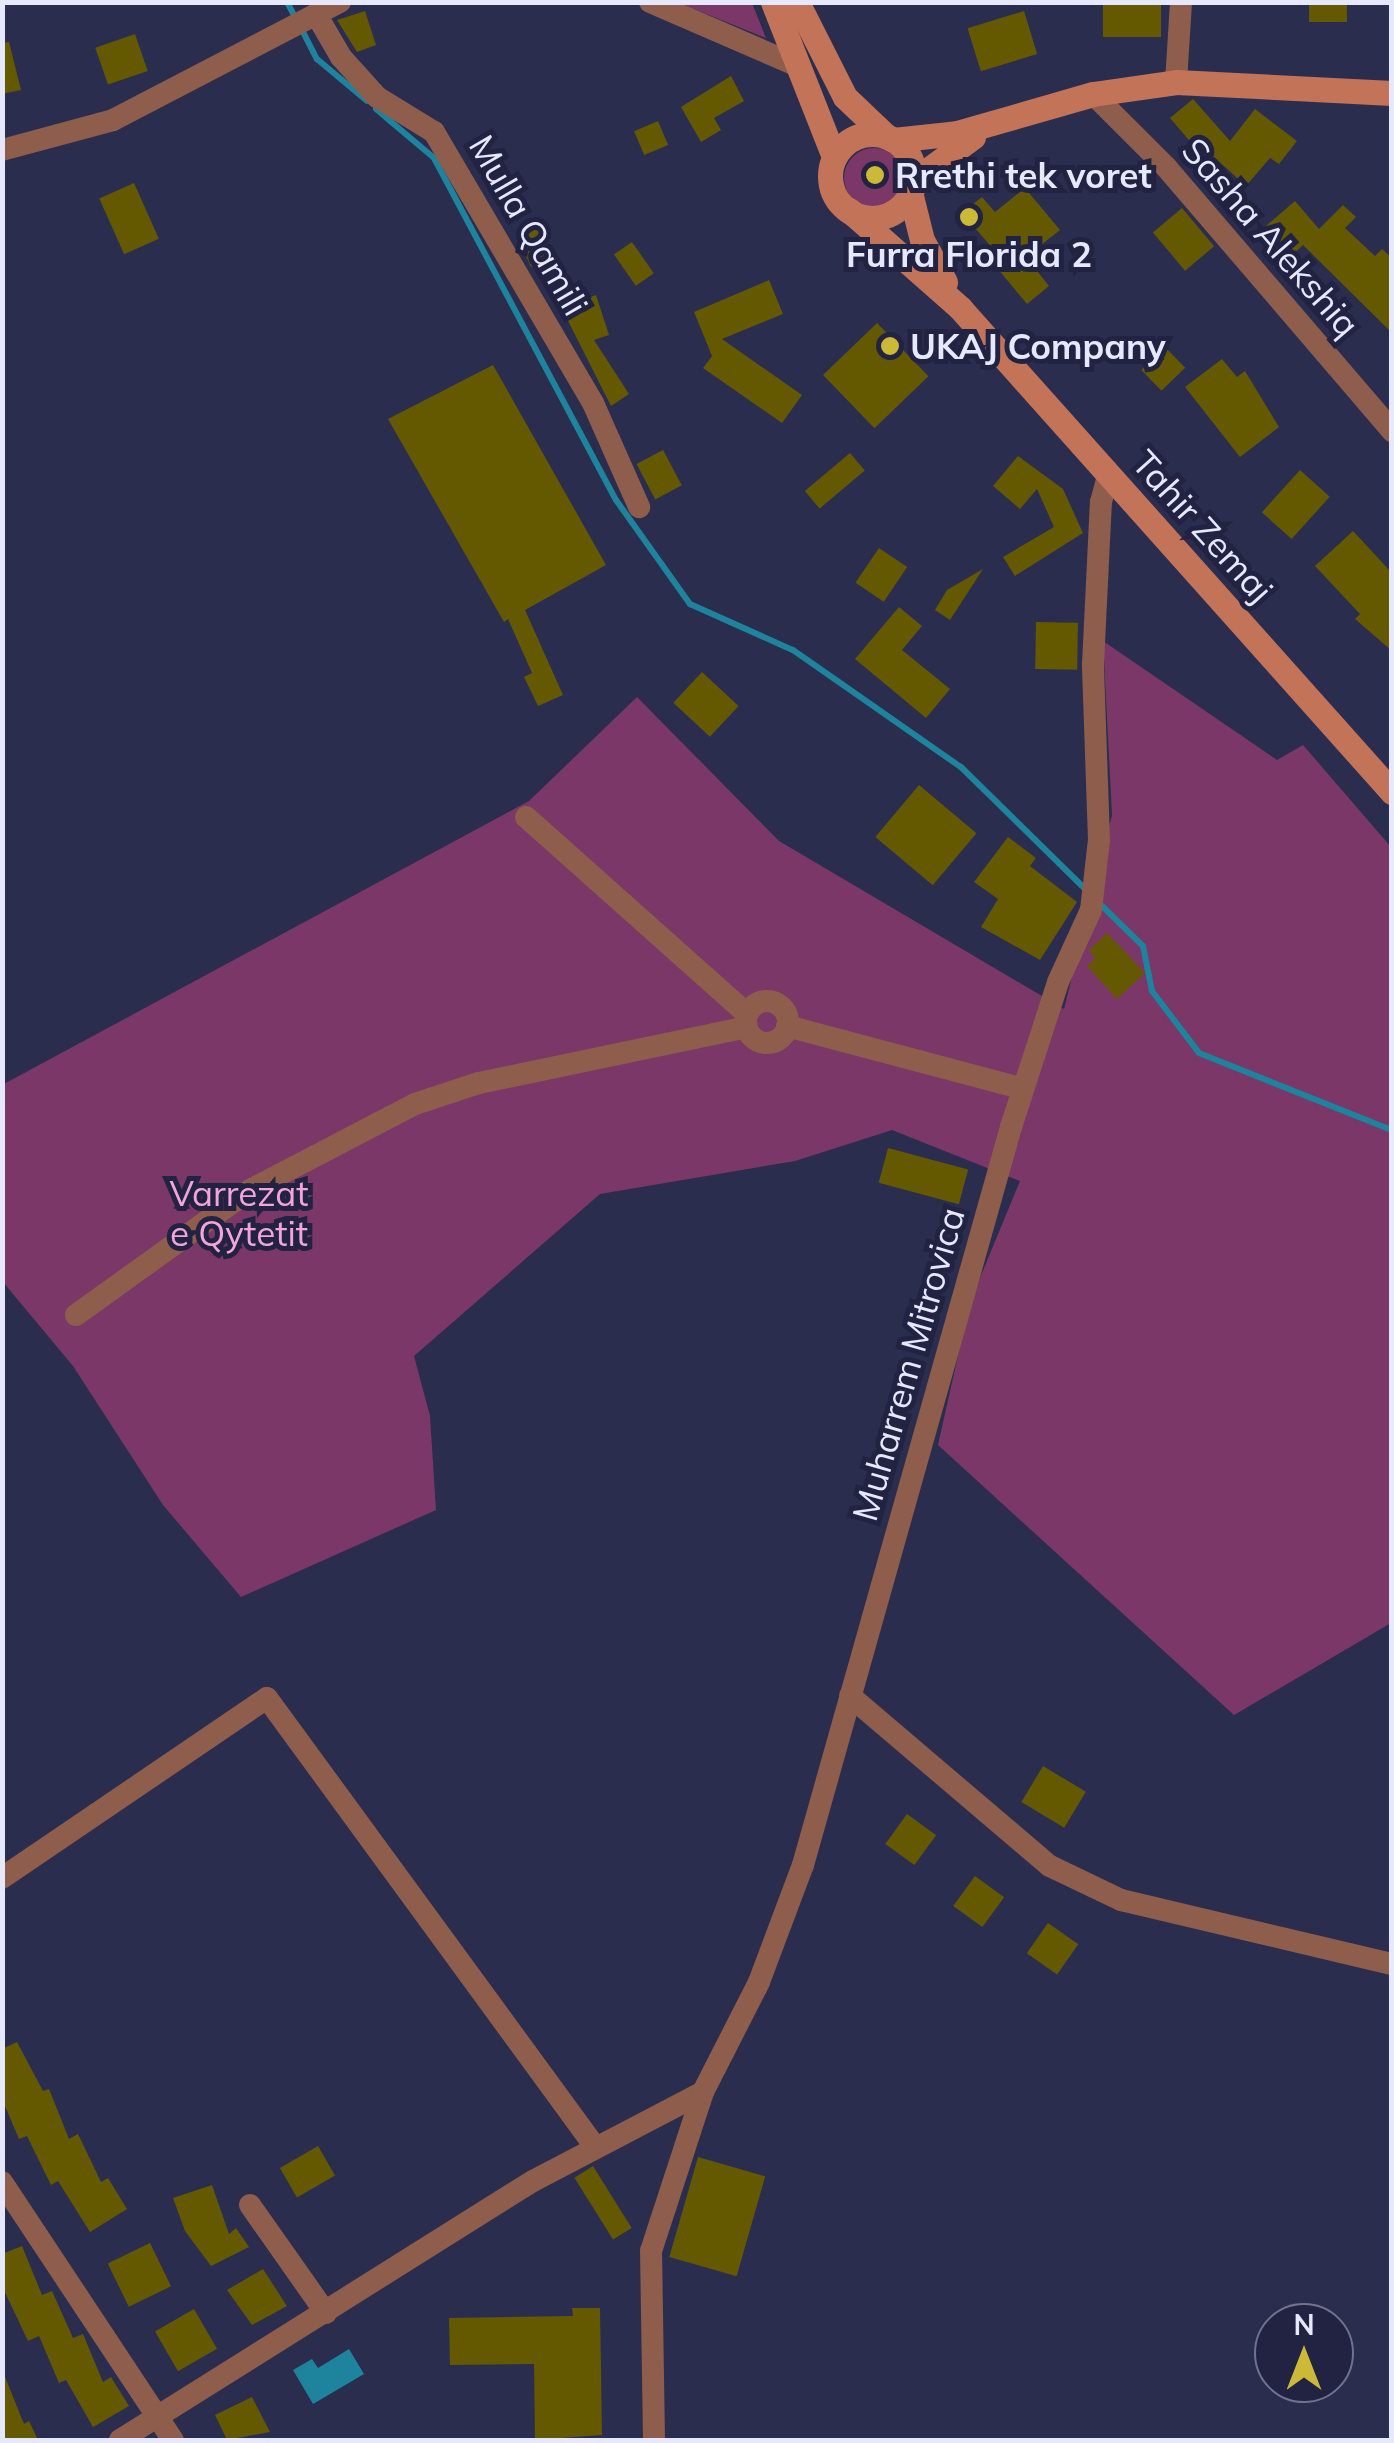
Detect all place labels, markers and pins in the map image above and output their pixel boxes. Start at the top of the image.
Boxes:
place label: Rrethi tek voret [895,154,1152,196]
marker: Rrethi tek voret [864,164,886,186]
marker: Furra Florida 2 [958,206,980,228]
place label: Furra Florida 2 [846,233,1092,275]
place label: UKAJ Company [910,325,1166,367]
marker: UKAJ Company [879,335,901,357]

